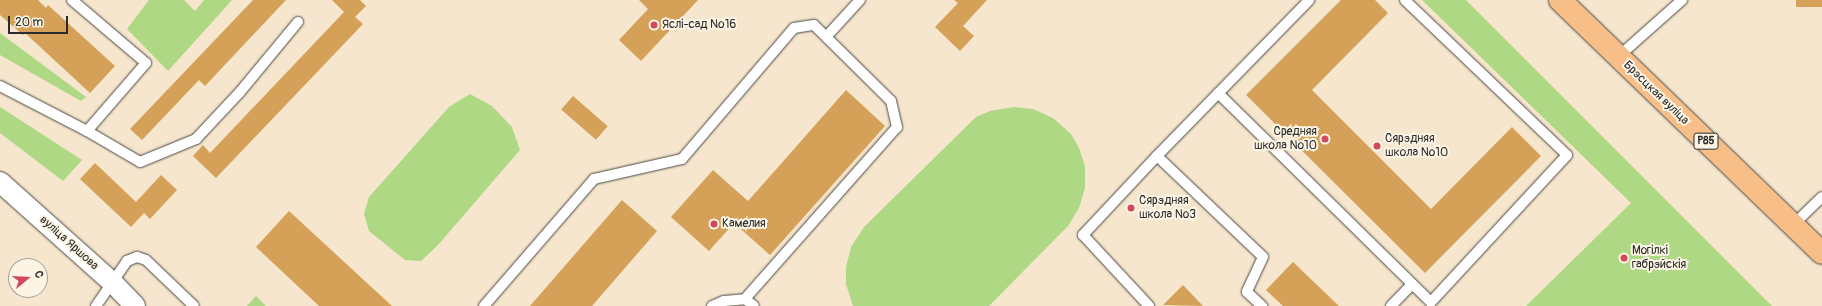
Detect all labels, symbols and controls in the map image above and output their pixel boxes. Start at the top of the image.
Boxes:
scale bar [10,8,70,34]
text: 20 m [15,15,43,30]
place label: Яслі-сад №16 [662,18,736,32]
marker: Яслі-сад №16 [649,20,659,30]
street label: Брэсцкая вуліца [1620,58,1692,128]
place label: Средняя школа №10 [1254,125,1317,153]
place label: Сярэдняя школа №10 [1385,132,1448,160]
road number: Р85 [1693,132,1719,150]
marker: Средняя школа №10 [1320,134,1330,144]
marker: Сярэдняя школа №10 [1372,141,1382,151]
place label: Сярэдняя школа №3 [1139,194,1196,222]
marker: Сярэдняя школа №3 [1126,203,1136,213]
street label: вуліца Яршова [37,213,101,273]
place label: Камелия [722,217,766,231]
marker: Камелия [709,219,719,229]
place label: Могілкі габрэйскія [1632,244,1686,272]
marker: Могілкі габрэйскія [1619,253,1629,263]
north arrow [8,258,48,298]
text: С [32,269,46,280]

